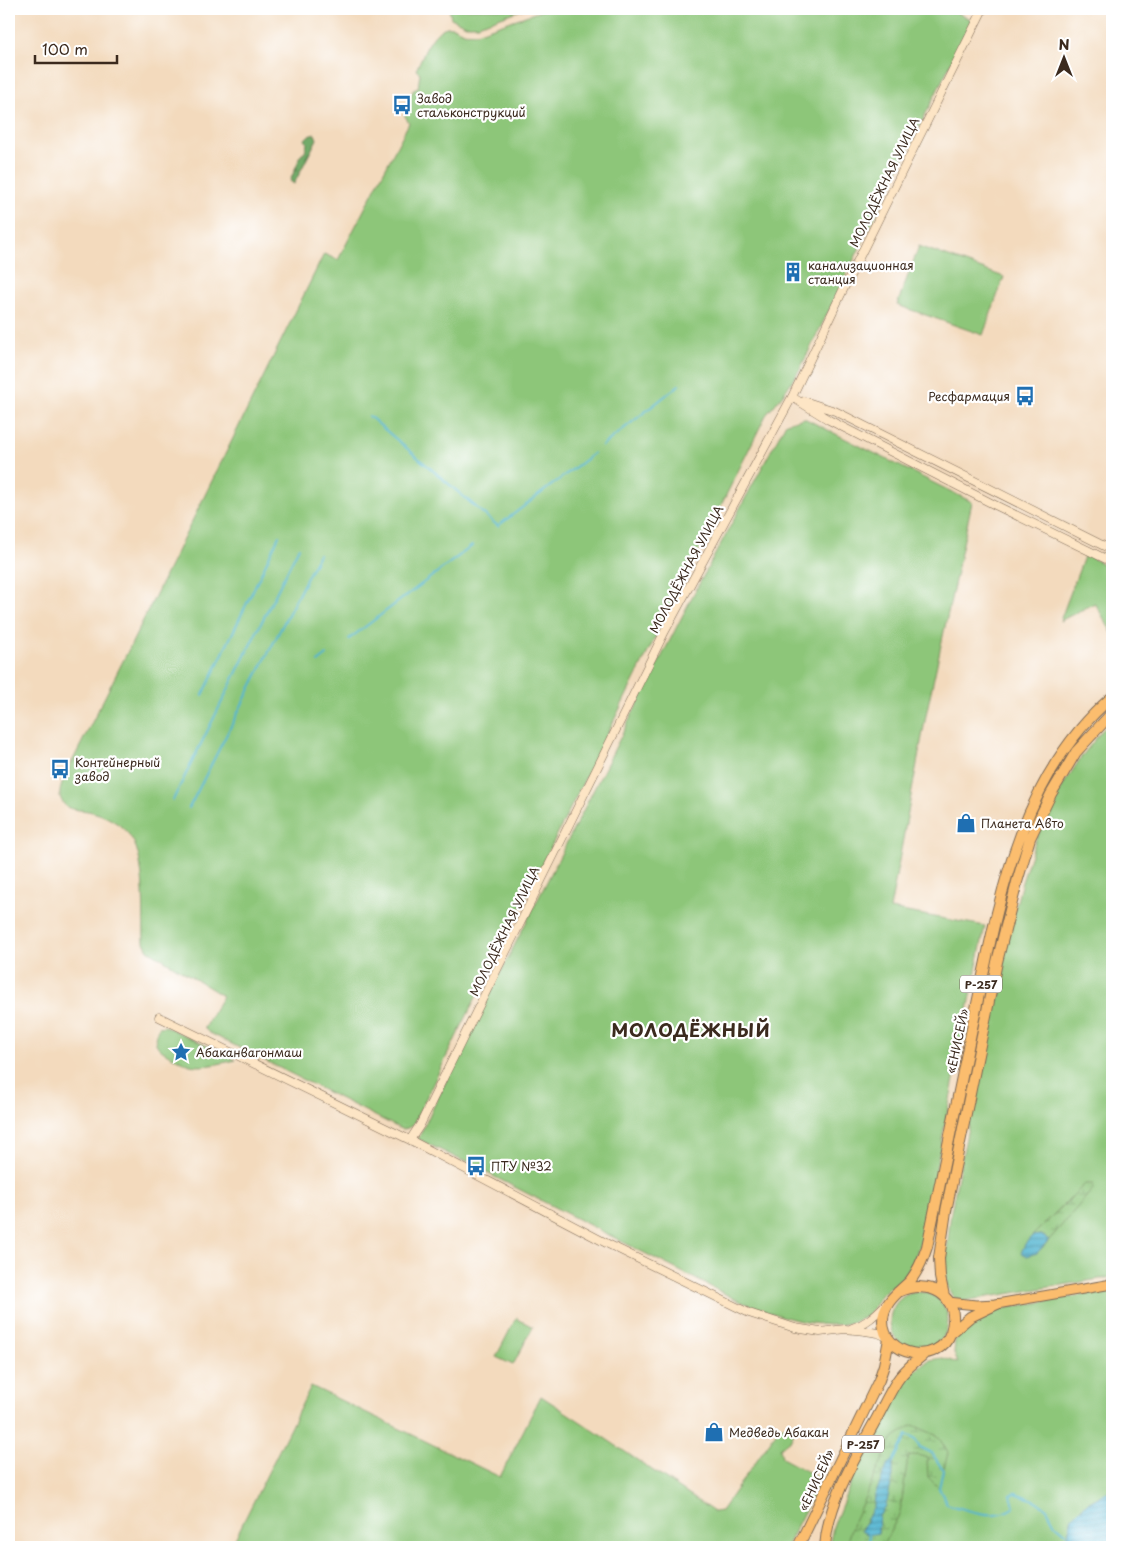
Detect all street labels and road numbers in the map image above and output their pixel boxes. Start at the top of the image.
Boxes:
street label: МОЛОДЁЖНАЯ УЛИЦА [845,114,923,250]
street label: МОЛОДЁЖНАЯ УЛИЦА [645,502,727,636]
street label: МОЛОДЁЖНАЯ УЛИЦА [465,863,543,999]
road number: Р-257 [960,976,1002,992]
street label: «ЕНИСЕЙ» [941,1007,973,1075]
road number: Р-257 [842,1436,884,1452]
street label: «ЕНИСЕЙ» [794,1446,838,1514]

